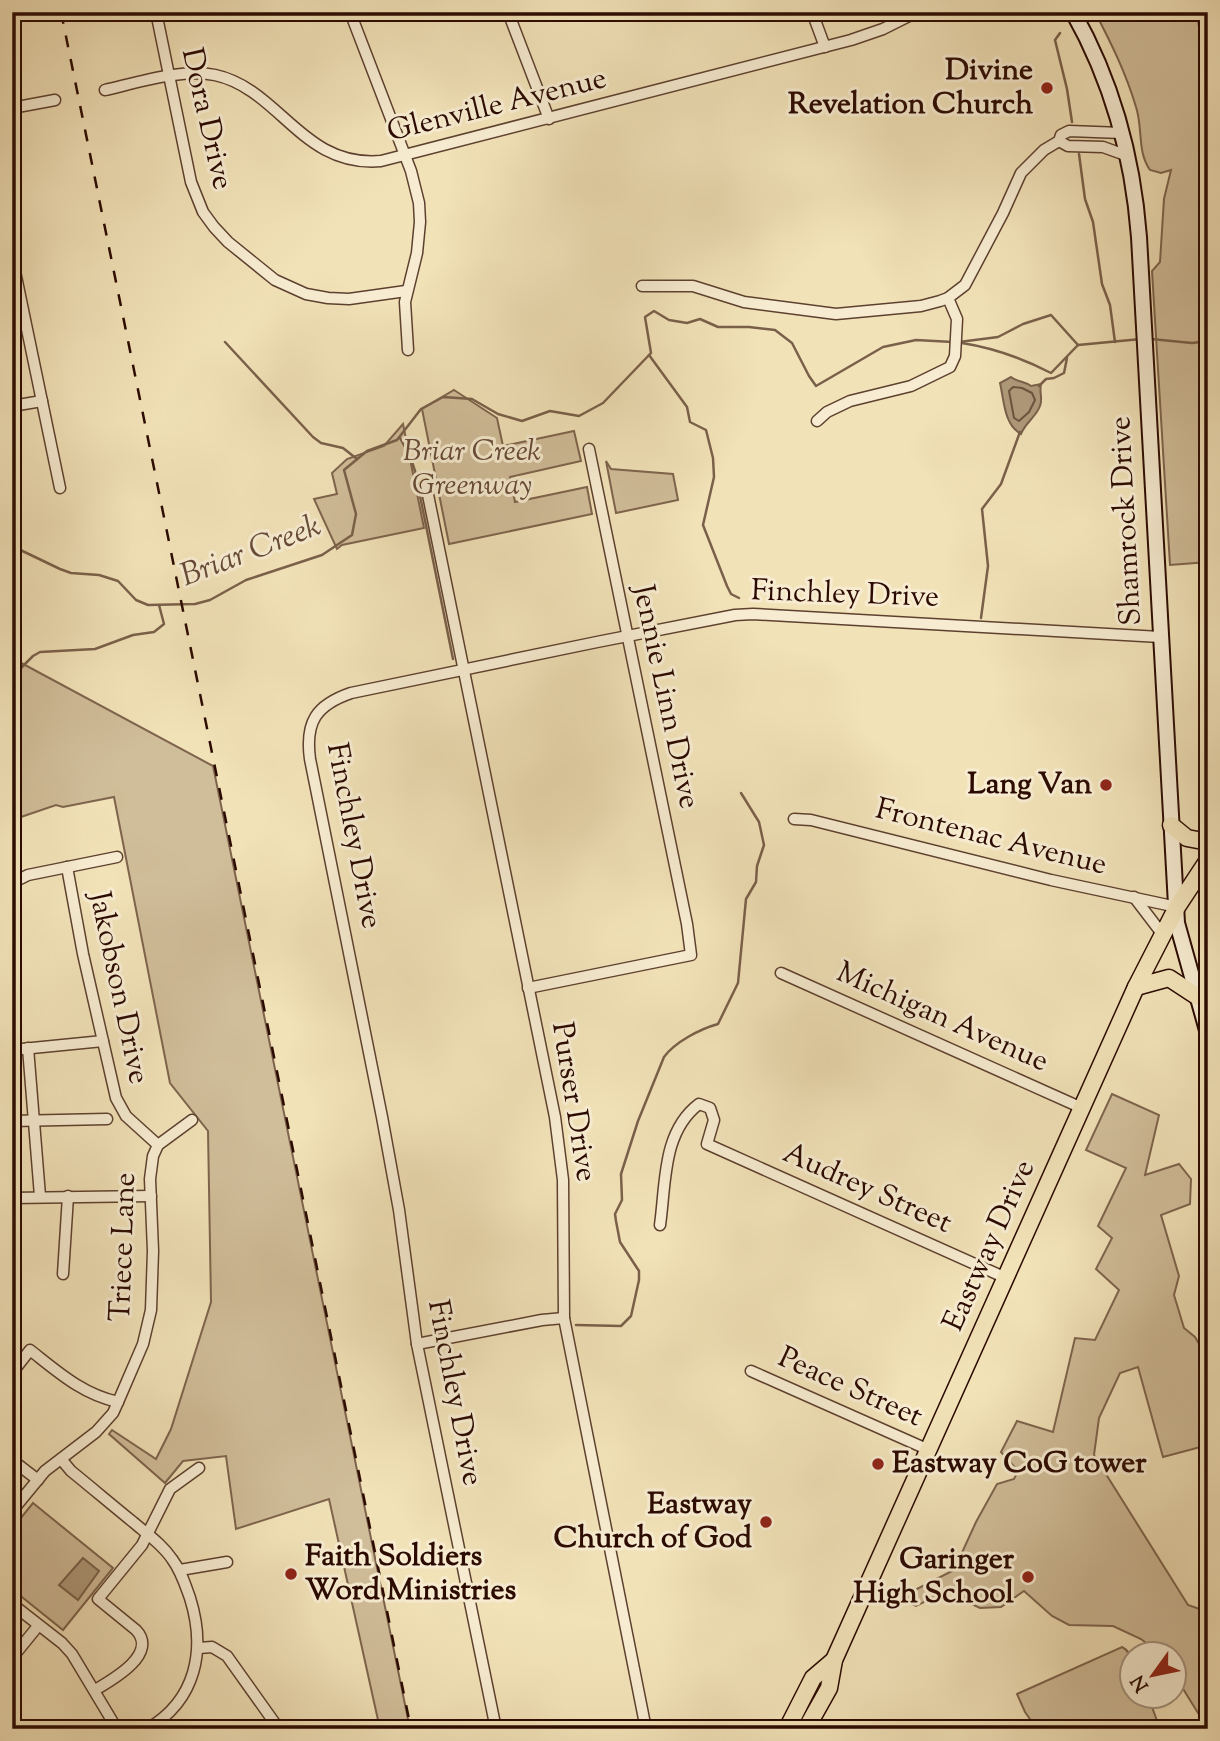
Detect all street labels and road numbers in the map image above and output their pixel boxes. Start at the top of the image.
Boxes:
street label: Dora Drive [169,44,243,194]
street label: Glenville Avenue [383,58,611,154]
street label: Shamrock Drive [1100,415,1154,627]
street label: Finchley Drive [750,570,940,620]
street label: Jennie Linn Drive [620,579,710,813]
street label: Finchley Drive [314,740,392,932]
street label: Frontenac Avenue [871,788,1111,888]
street label: Jakobson Drive [76,886,159,1088]
street label: Michigan Avenue [829,952,1055,1084]
street label: Purser Drive [539,1019,607,1185]
street label: Audrey Street [776,1133,958,1245]
street label: Eastway Drive [933,1153,1047,1339]
street label: Triece Lane [100,1172,148,1322]
street label: Finchley Drive [415,1297,493,1489]
street label: Peace Street [771,1337,929,1439]

